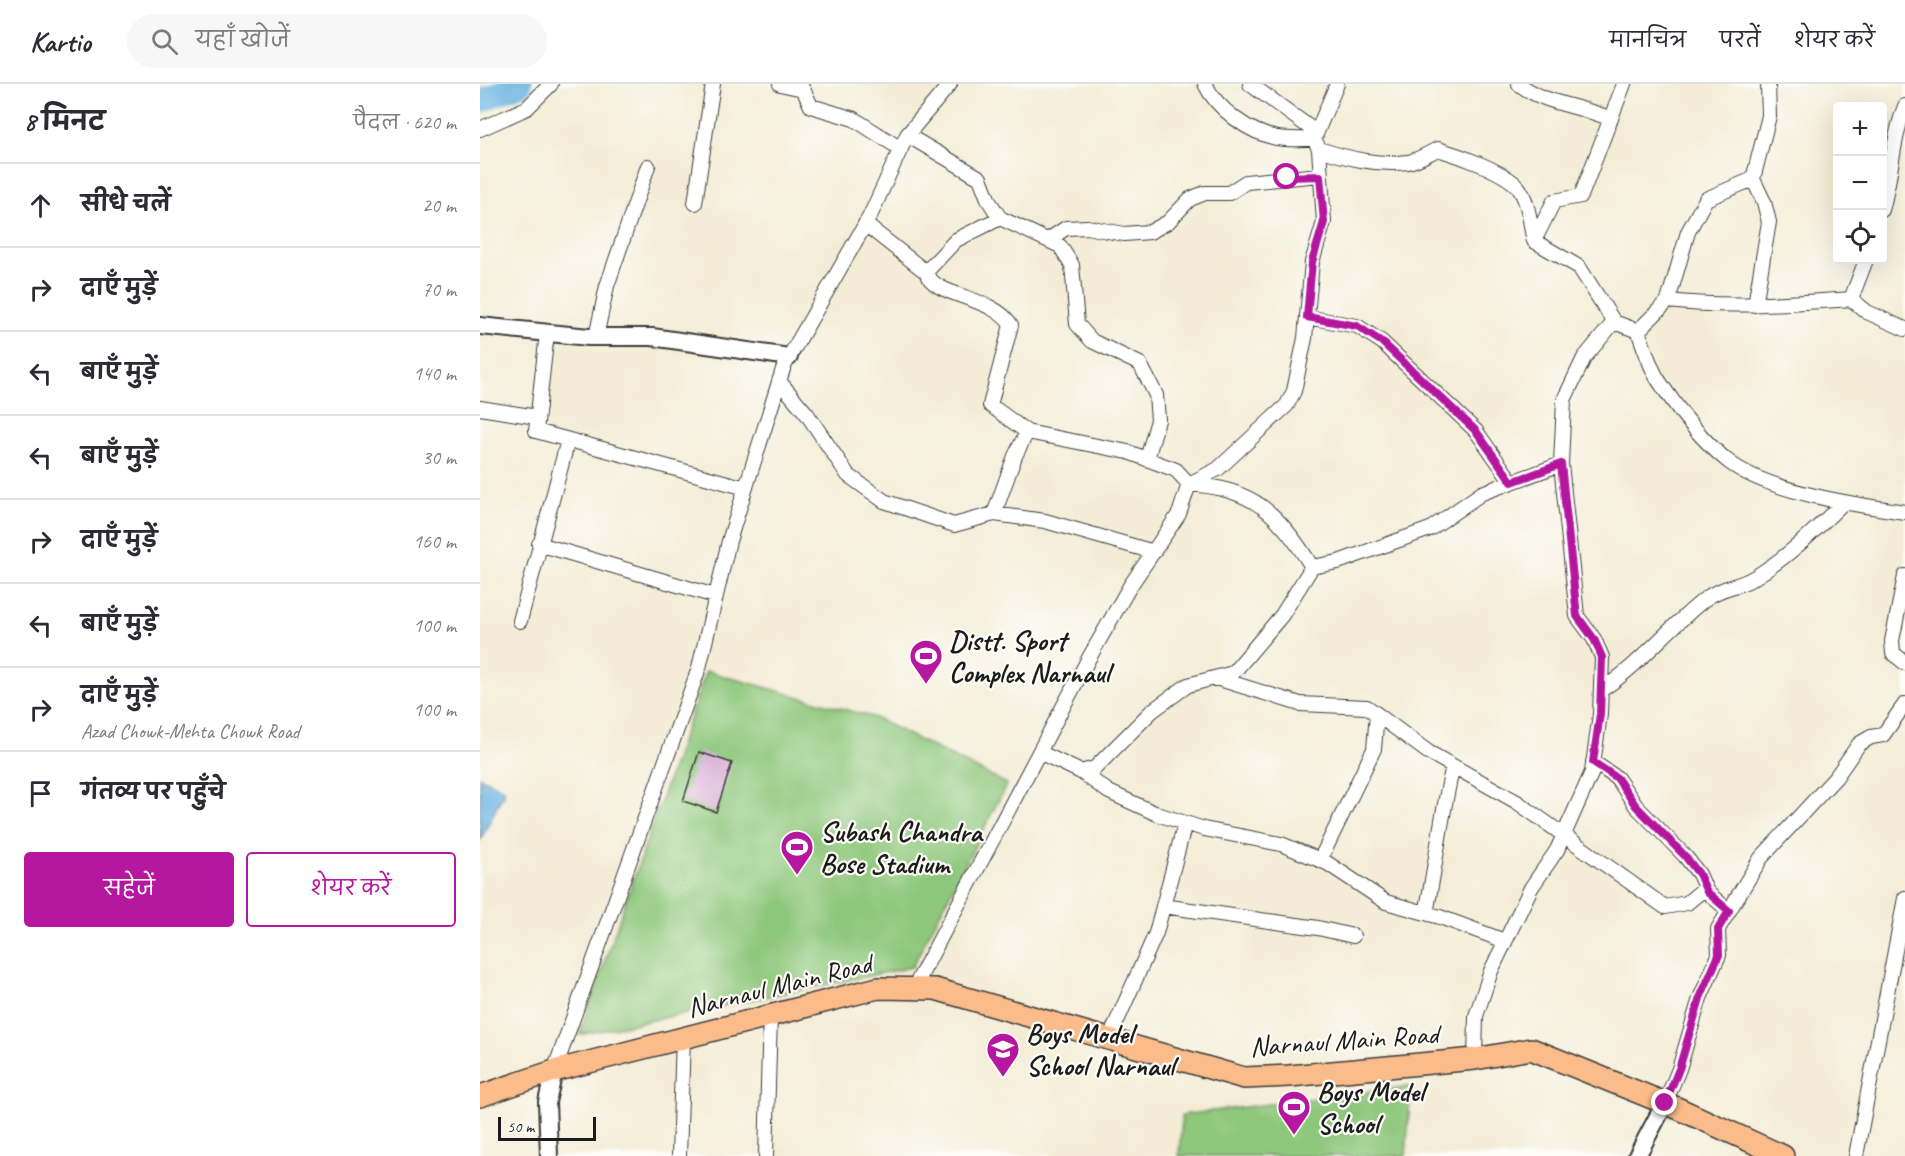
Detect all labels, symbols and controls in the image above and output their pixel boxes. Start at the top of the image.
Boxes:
search box [127,14,547,68]
text: Kartio [30,24,91,59]
icon: search [148,25,181,58]
text: यहाँ खोजें [196,26,290,54]
text: मानचित्र [1609,27,1686,53]
text: परतें [1719,27,1761,53]
text: शेयर करें [1794,27,1875,53]
map controls [1833,102,1887,264]
button: + [1833,102,1887,156]
text: 8 मिनट [24,105,105,138]
text: पैदल · 620 m [353,110,456,135]
button: − [1833,156,1887,210]
route start [1273,163,1299,189]
icon: ahead [24,189,57,222]
text: सीधे चलें [81,190,171,218]
text: 20 m [422,193,456,218]
button: locate [1833,210,1887,264]
icon: right [24,273,57,306]
text: दाएँ मुड़ें [81,274,157,302]
text: 70 m [422,277,456,302]
icon: left [24,357,57,390]
text: बाएँ मुड़ें [81,358,158,386]
text: 140 m [413,361,456,386]
icon: left [24,441,57,474]
text: बाएँ मुड़ें [81,442,158,470]
text: 30 m [422,445,456,470]
icon: right [24,525,57,558]
text: दाएँ मुड़ें [81,526,157,554]
text: 160 m [413,529,456,554]
icon: left [24,609,57,642]
text: बाएँ मुड़ें [81,610,158,638]
text: 100 m [413,613,456,638]
place label: Distt. Sport Complex Narnaul [949,623,1116,690]
sports icon: Distt. Sport Complex Narnaul [908,638,944,685]
text: दाएँ मुड़ें [81,681,157,709]
icon: right [24,693,57,726]
text: 100 m [413,697,456,722]
text: Azad Chowk-Mehta Chowk Road [81,719,300,744]
icon: arrive [24,777,57,810]
text: गंतव्य पर पहुँचे [81,778,225,806]
place label: Subash Chandra Bose Stadium [820,814,984,881]
sports icon: Subash Chandra Bose Stadium [779,829,815,876]
button: सहेजें [24,852,234,927]
button: शेयर करें [246,852,456,927]
street label: Narnaul Main Road [683,944,879,1025]
place label: Boys Model School Narnaul [1026,1016,1179,1083]
street label: Narnaul Main Road [1249,1016,1443,1064]
school or university icon: Boys Model School Narnaul [985,1031,1021,1078]
place label: Boys Model School [1317,1074,1430,1141]
sports icon: Boys Model School [1276,1089,1312,1136]
route end [1651,1089,1677,1115]
scale bar [498,1114,596,1142]
text: 50 m [507,1117,534,1137]

